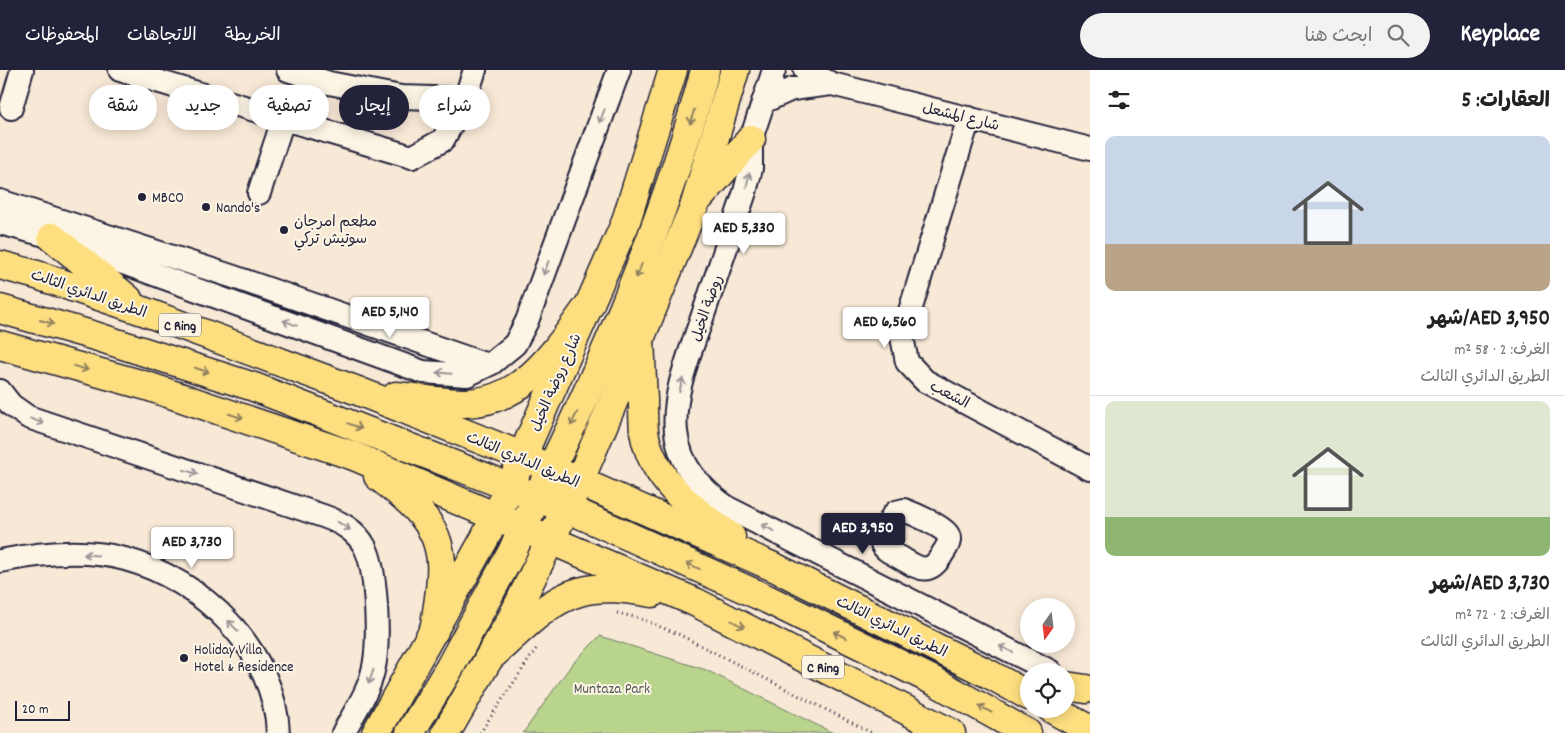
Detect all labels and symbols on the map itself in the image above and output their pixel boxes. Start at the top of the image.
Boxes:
street label: شارع المشعل [920,98,1001,138]
one-way arrow [597,107,606,123]
one-way arrow [686,109,696,125]
one-way arrow [744,173,753,189]
place label: MBCO [152,188,184,210]
marker: MBCO [136,191,148,203]
place label: Nando's [216,198,260,220]
marker: Nando's [200,201,212,213]
place label: مطعم امرجان سوتيش تركي [294,212,377,251]
pin: AED 5,330 [687,212,801,255]
marker: مطعم امرجان سوتيش تركي [278,224,290,236]
one-way arrow [541,260,550,275]
one-way arrow [634,263,643,278]
street label: الطريق الدائري الثالث [27,265,149,325]
street label: روضة الخيل [686,272,730,345]
pin: AED 5,140 [333,296,447,339]
pin: AED 6,560 [828,306,942,349]
road number: C Ring [159,314,201,336]
one-way arrow [38,318,54,328]
one-way arrow [283,318,299,327]
street label: شارع روضة الخيل [525,330,588,435]
one-way arrow [72,364,88,373]
one-way arrow [194,366,210,376]
one-way arrow [437,369,453,378]
street label: الشعب [925,376,973,415]
one-way arrow [677,377,686,393]
one-way arrow [228,411,244,421]
one-way arrow [568,411,578,426]
one-way arrow [29,417,44,426]
one-way arrow [346,422,362,431]
street label: الطريق الدائري الثالث [462,427,582,495]
one-way arrow [183,468,199,478]
pin: AED 3,950 [806,512,920,555]
one-way arrow [337,521,351,531]
one-way arrow [761,523,776,532]
pin: AED 3,730 [135,526,249,569]
one-way arrow [83,550,99,559]
one-way arrow [686,560,701,570]
street label: الطريق الدائري الثالث [832,591,951,664]
north arrow [1020,598,1075,652]
one-way arrow [227,620,239,633]
one-way arrow [730,620,745,629]
one-way arrow [833,630,848,639]
place label: Holiday Villa Hotel & Residence [194,640,294,679]
one-way arrow [999,644,1014,654]
marker: Holiday Villa Hotel & Residence [178,652,190,664]
road number: C Ring [802,656,844,678]
one-way arrow [366,669,376,685]
park label: Muntaza Park [574,679,650,701]
scale bar [15,698,70,721]
one-way arrow [978,704,992,714]

